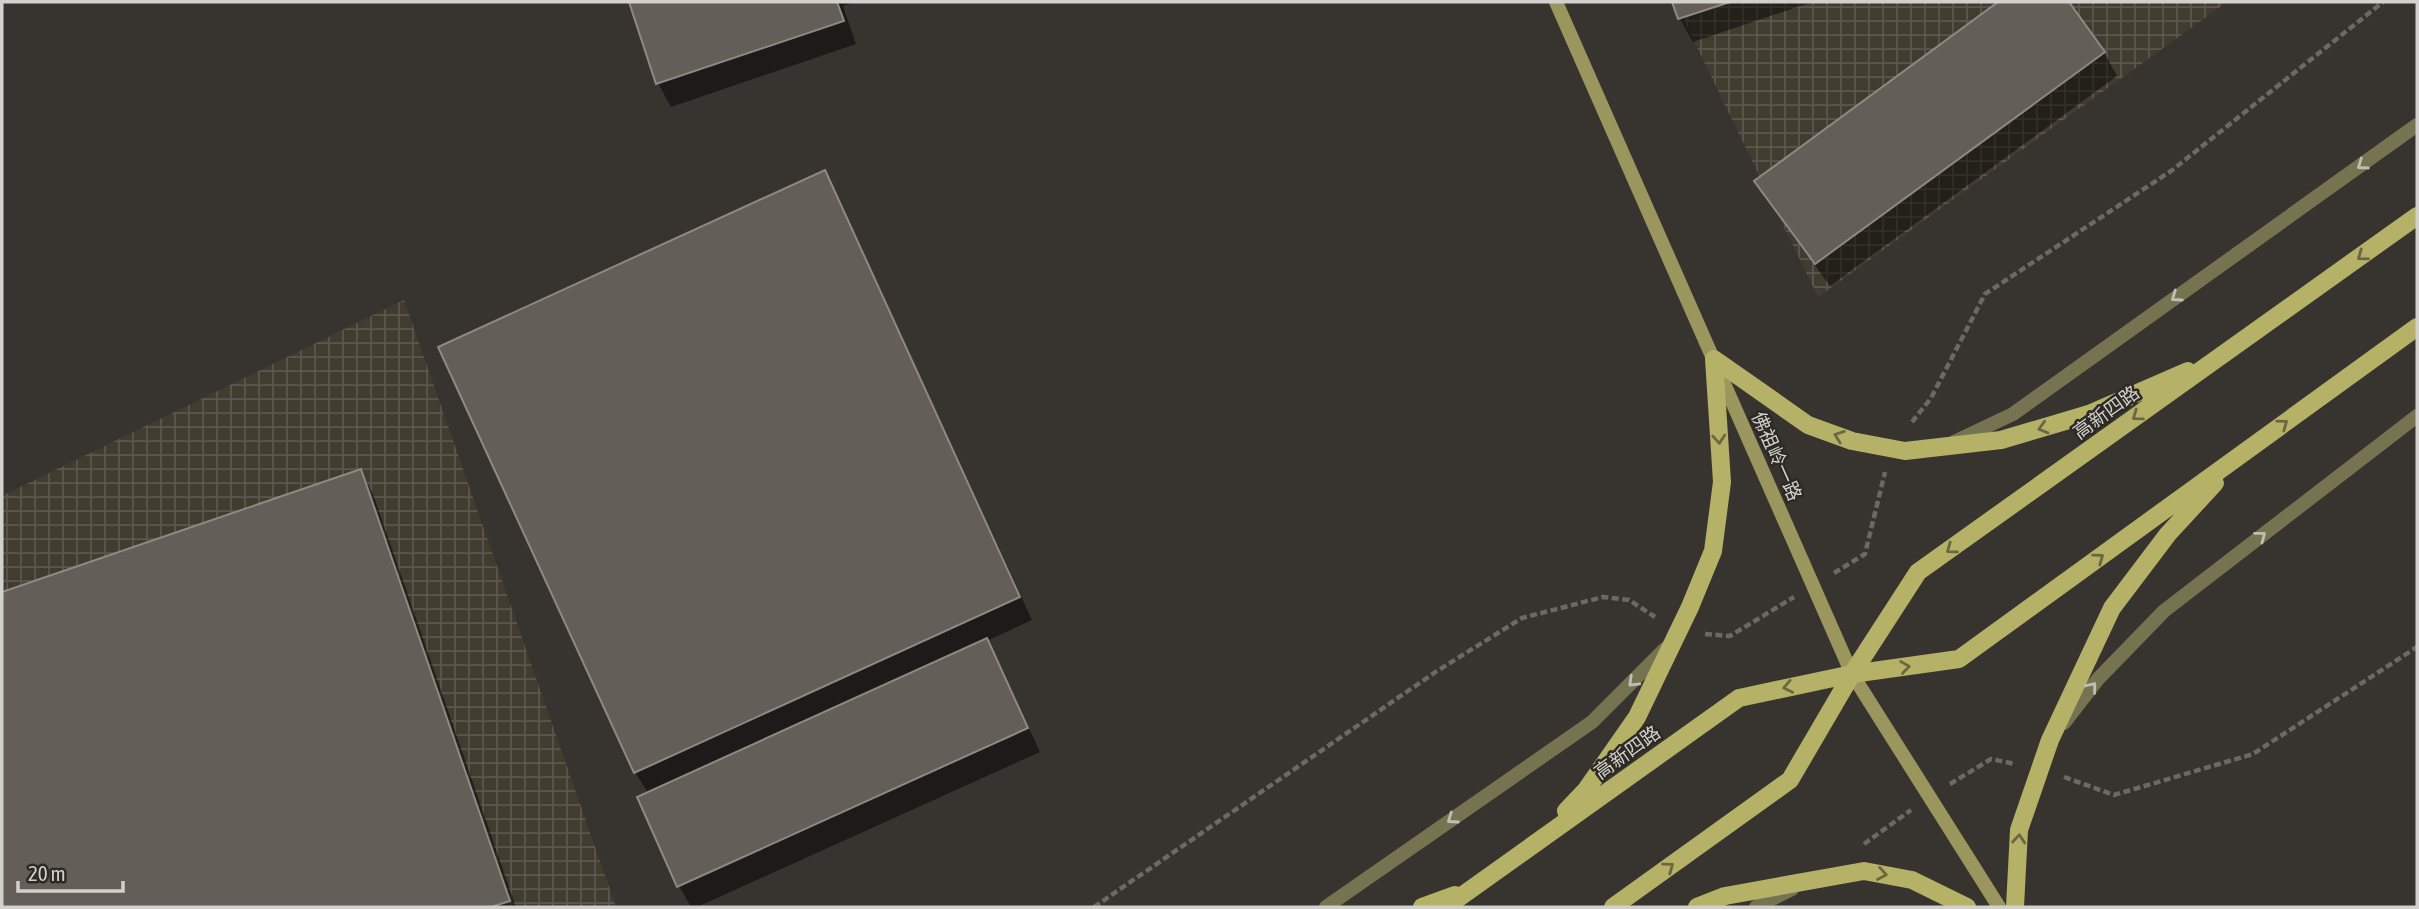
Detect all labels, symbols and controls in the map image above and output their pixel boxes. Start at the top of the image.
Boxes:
one-way arrow [2357,157,2370,169]
one-way arrow [2357,248,2370,260]
one-way arrow [2171,288,2184,301]
street label: 高新四路 [2069,381,2143,443]
street label: 佛祖岭一路 [1748,408,1806,504]
one-way arrow [2132,408,2145,421]
one-way arrow [2037,419,2049,434]
one-way arrow [2275,420,2288,433]
one-way arrow [1833,430,1845,444]
one-way arrow [1711,434,1726,445]
one-way arrow [2254,532,2266,545]
one-way arrow [1946,541,1959,553]
one-way arrow [2091,554,2104,566]
one-way arrow [1899,659,1911,674]
one-way arrow [1628,674,1641,687]
one-way arrow [1782,679,1794,694]
one-way arrow [2084,682,2096,695]
street label: 高新四路 [1590,721,1664,783]
one-way arrow [1447,811,1460,823]
one-way arrow [2011,833,2026,844]
scale bar [18,850,122,894]
text: 20 m [28,861,66,885]
one-way arrow [1661,863,1674,876]
one-way arrow [1876,866,1888,881]

